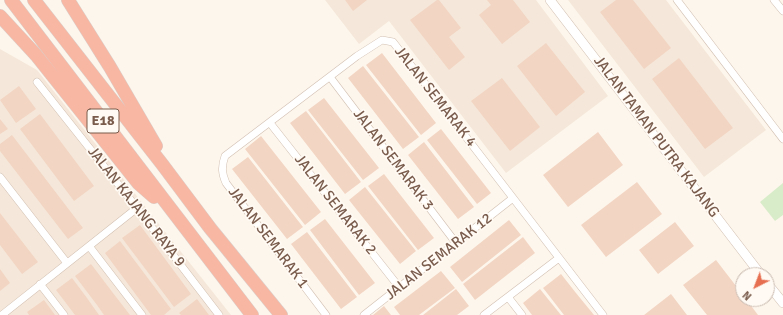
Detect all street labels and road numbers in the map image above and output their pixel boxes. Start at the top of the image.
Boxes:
street label: JALAN SEMARAK 4 [390,43,480,151]
street label: JALAN TAMAN PUTRA KAJANG [589,53,723,221]
street label: JALAN SEMARAK 3 [349,106,437,214]
road number: E18 [87,109,119,133]
street label: JALAN KAJANG RAYA 9 [83,143,189,271]
street label: JALAN SEMARAK 2 [290,151,380,259]
street label: JALAN SEMARAK 1 [224,184,312,292]
street label: JALAN SEMARAK 12 [382,210,496,304]

